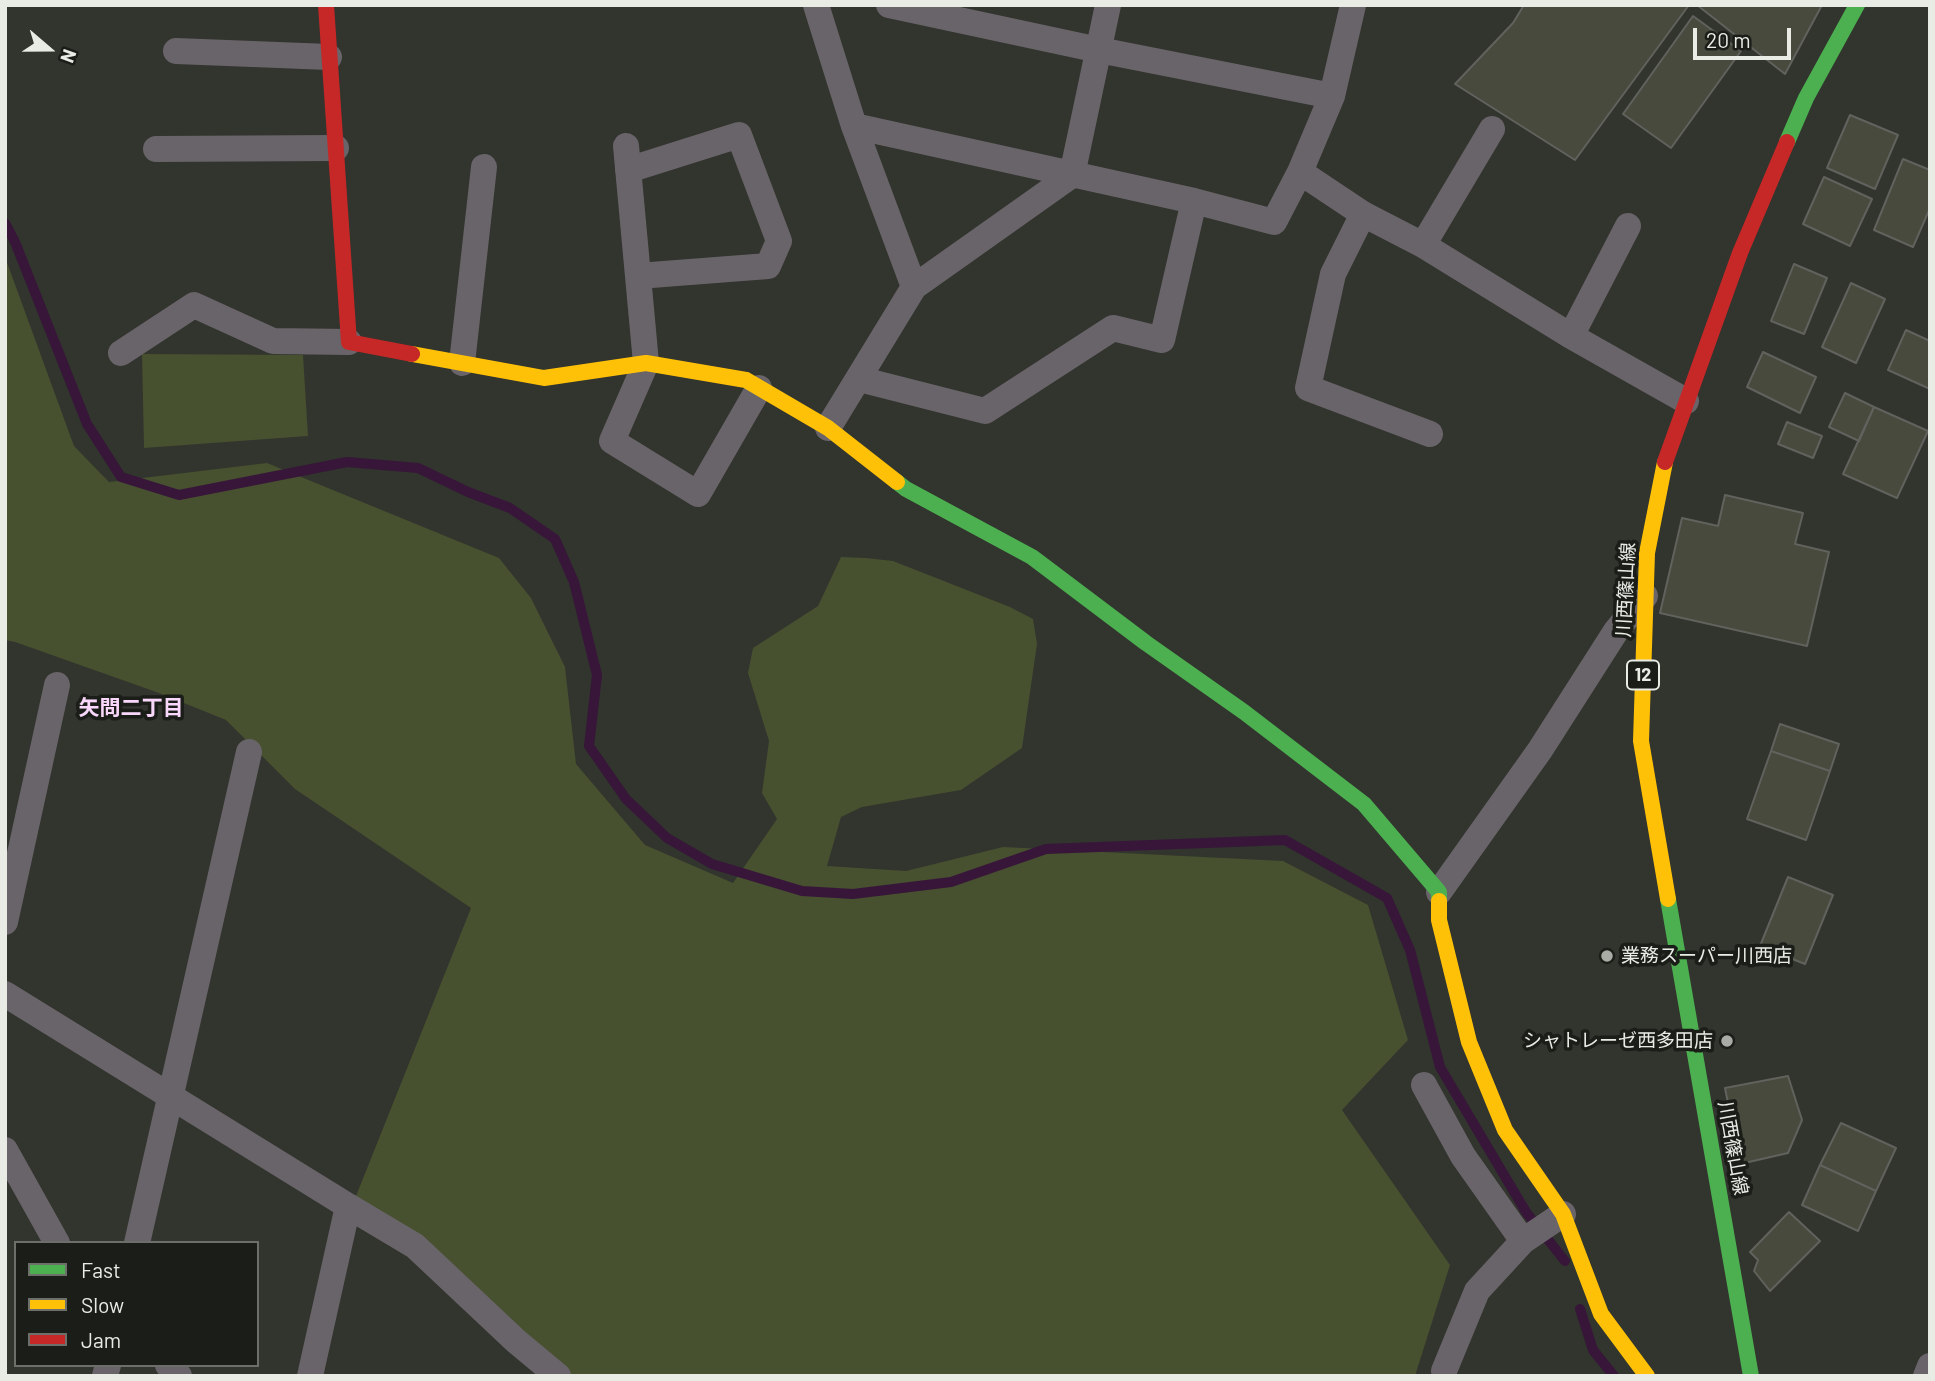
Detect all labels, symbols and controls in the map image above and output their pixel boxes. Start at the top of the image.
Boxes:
north arrow [14,14,84,84]
scale bar [1697,14,1795,58]
text: 20 m [1706,27,1751,52]
text: N [56,46,82,66]
street label: 川西篠山線 [1612,542,1640,638]
road number: 12 [1627,660,1659,690]
district label: 矢問二丁目 [79,695,183,721]
place label: 業務スーパー川西店 [1621,945,1792,967]
marker: 業務スーパー川西店 [1599,948,1615,964]
place label: シャトレーゼ西多田店 [1523,1030,1713,1052]
marker: シャトレーゼ西多田店 [1719,1033,1735,1049]
street label: 川西篠山線 [1714,1099,1752,1197]
legend [14,1241,259,1367]
text: Fast [81,1257,121,1282]
text: Slow [81,1292,124,1317]
text: Jam [81,1327,121,1352]

